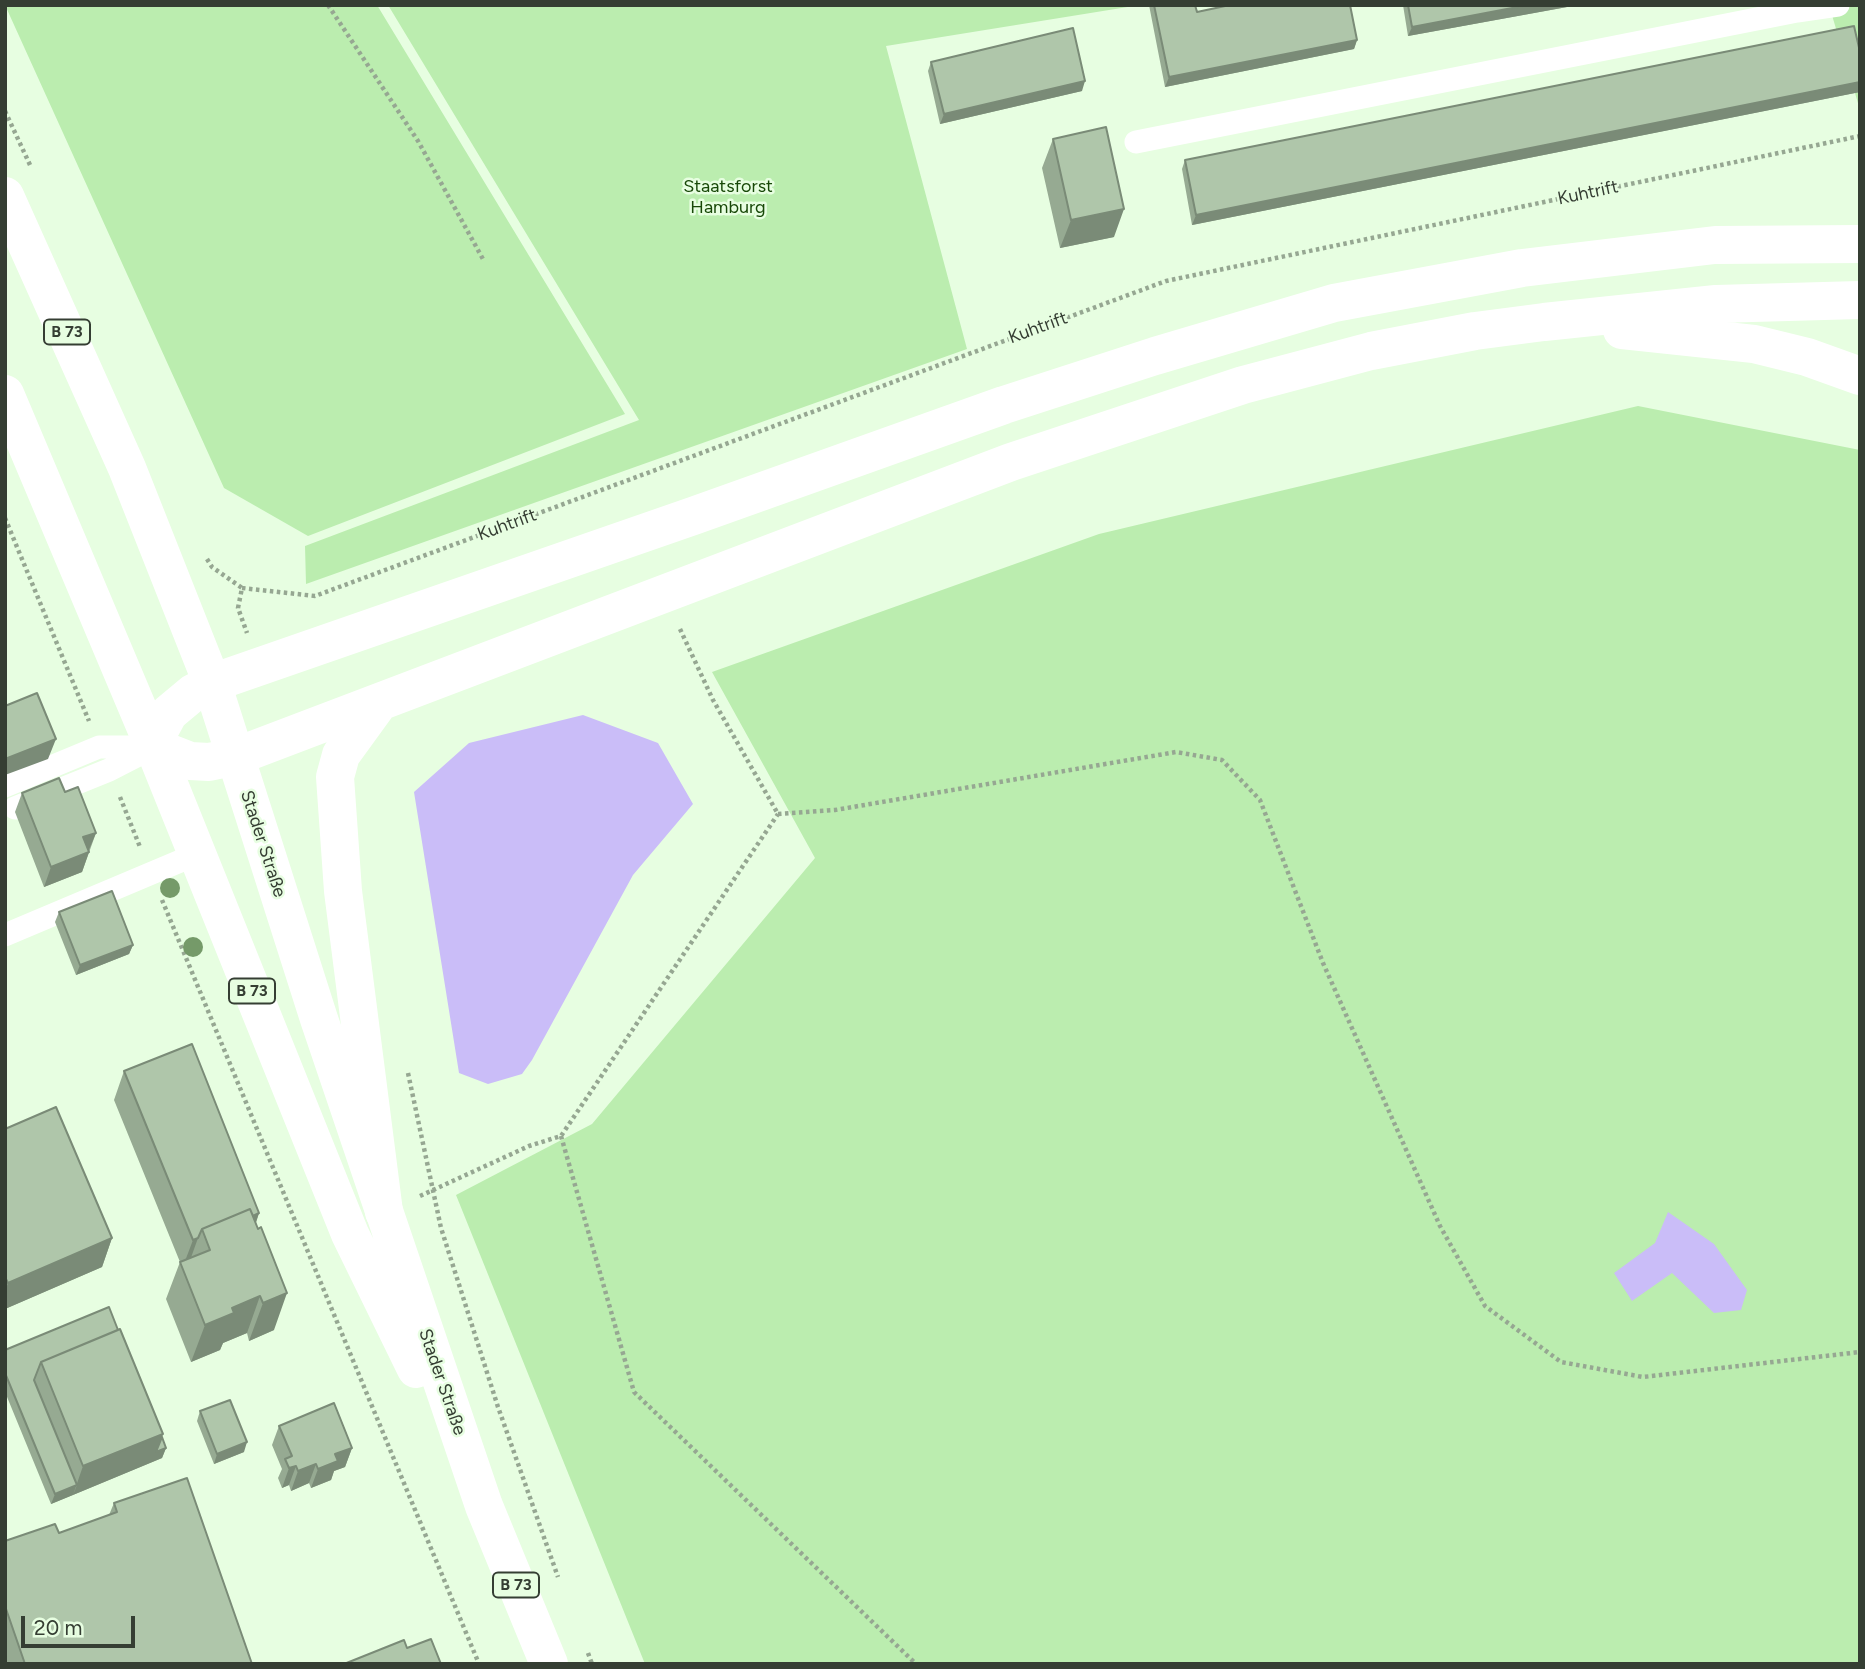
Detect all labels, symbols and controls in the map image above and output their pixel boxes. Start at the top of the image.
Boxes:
park label: Staatsforst Hamburg [683,176,773,218]
street label: Kuhtrift [1556,176,1620,210]
street label: Kuhtrift [1005,307,1071,349]
road number: B 73 [44,320,90,344]
street label: Kuhtrift [474,504,540,546]
street label: Stader Straße [236,788,290,900]
road number: B 73 [229,979,275,1004]
street label: Stader Straße [414,1326,470,1438]
road number: B 73 [493,1572,539,1597]
scale bar [24,1602,138,1646]
text: 20 m [34,1615,82,1640]

